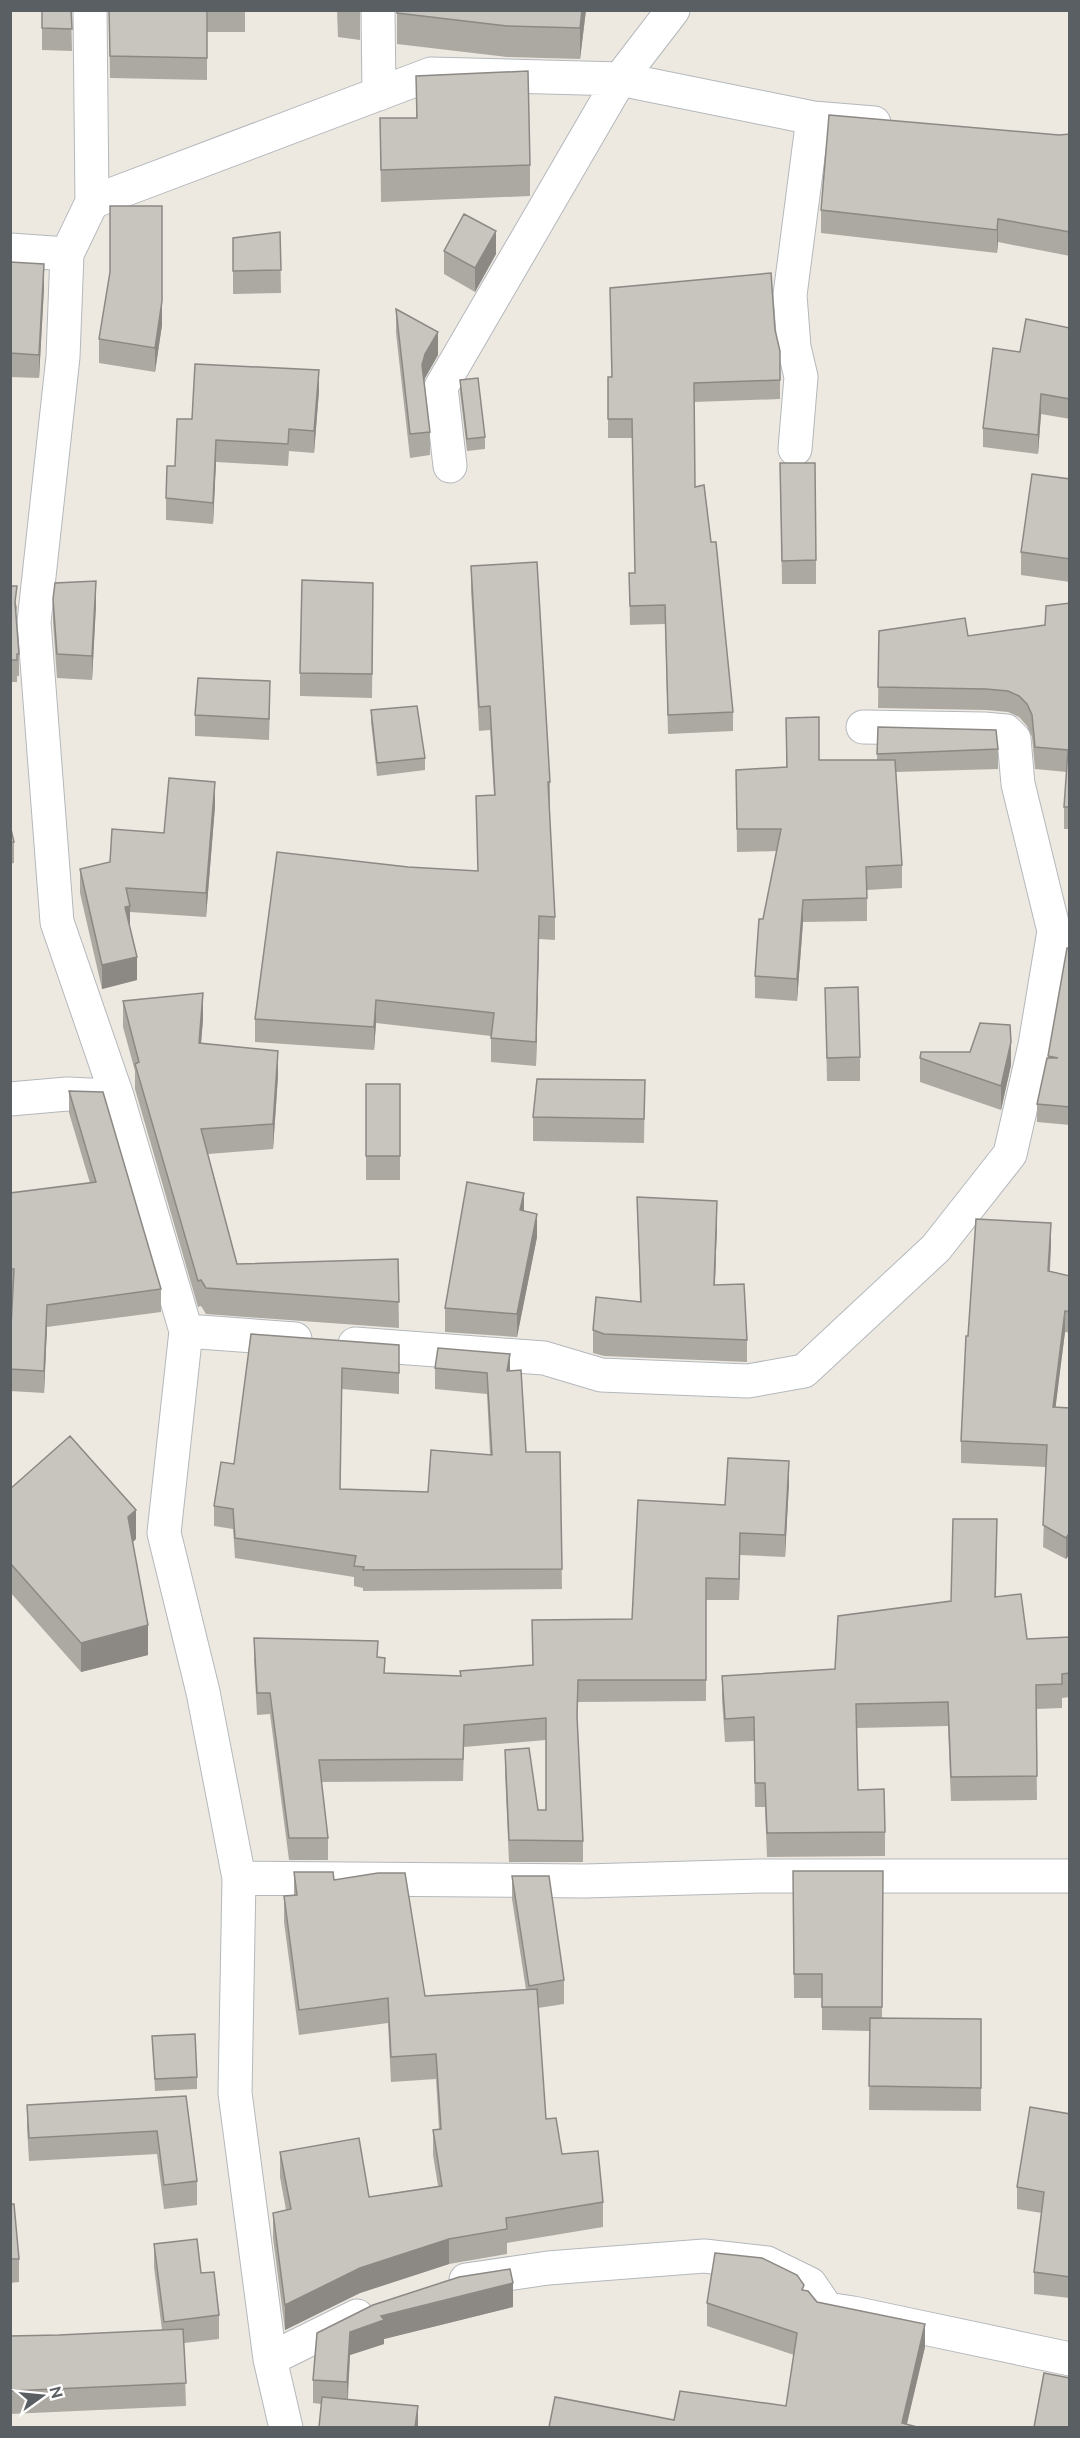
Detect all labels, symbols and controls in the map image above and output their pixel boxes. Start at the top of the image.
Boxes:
north arrow [12,2366,72,2426]
text: N [46,2384,67,2400]

